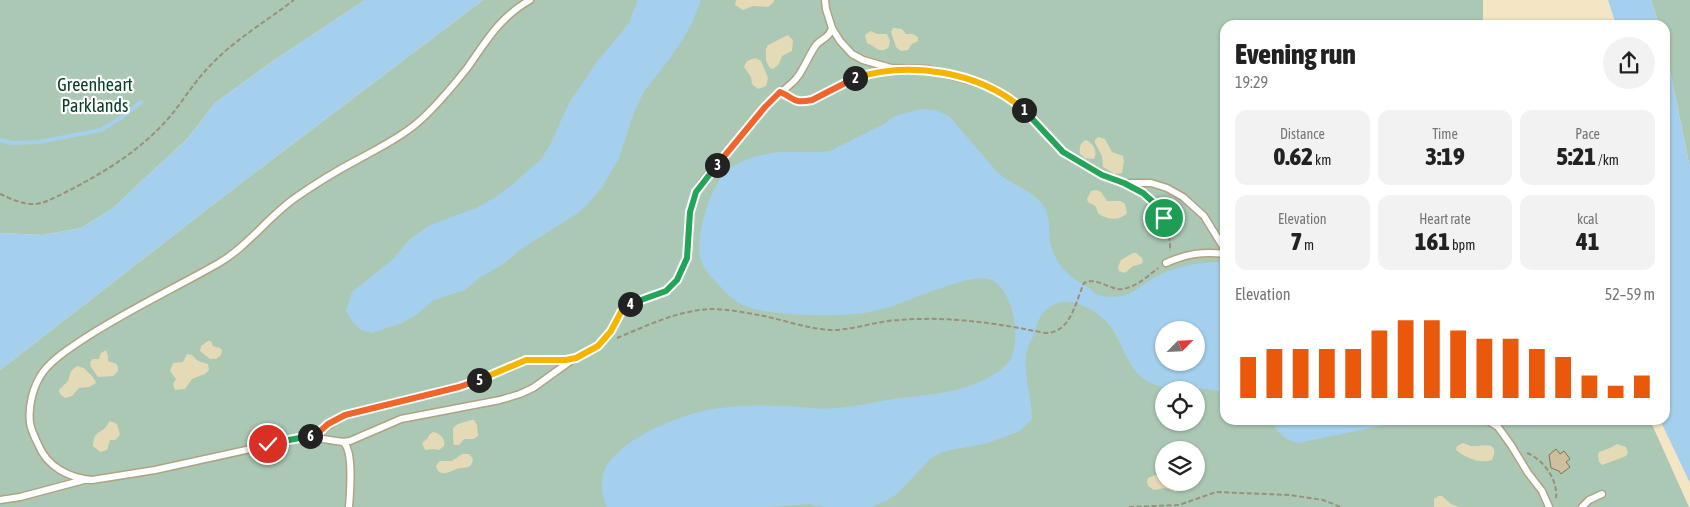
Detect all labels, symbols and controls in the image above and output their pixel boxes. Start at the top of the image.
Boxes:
button: share [1603,37,1655,89]
text: Evening run [1235,38,1356,70]
pin: 2 [842,66,868,90]
text: 2 [852,70,859,86]
text: 19:29 [1235,73,1268,91]
park label: Greenheart Parklands [57,74,133,116]
pin: 1 [1012,98,1036,122]
text: 1 [1021,102,1028,118]
text: Distance [1280,126,1325,142]
text: Time [1432,126,1458,142]
text: Pace [1575,126,1600,142]
text: 0.62 [1273,142,1313,170]
text: 3:19 [1425,142,1465,170]
text: 5:21 [1556,142,1596,170]
pin: 3 [704,152,730,178]
text: km [1313,152,1331,168]
text: /km [1596,152,1619,168]
text: 3 [714,157,721,173]
pin [1143,197,1185,239]
icon: arrive [1150,204,1178,232]
text: Elevation [1278,211,1327,227]
text: Heart rate [1419,211,1471,227]
text: kcal [1577,211,1598,227]
text: 7 [1290,227,1302,255]
text: 161 [1415,227,1450,255]
text: 41 [1576,227,1599,255]
text: m [1302,237,1314,253]
text: bpm [1450,237,1475,253]
text: Elevation [1235,285,1290,303]
text: 52–59 m [1605,285,1655,303]
pin: 4 [618,292,642,316]
text: 4 [627,296,634,312]
north arrow [1155,321,1205,371]
map controls [1155,321,1205,491]
pin: 5 [466,368,492,392]
text: 5 [476,372,483,388]
button: locate [1155,381,1205,431]
pin [247,423,289,465]
pin: 6 [298,424,322,448]
text: 6 [307,428,314,444]
icon: check [254,430,282,458]
button: layers [1155,441,1205,491]

